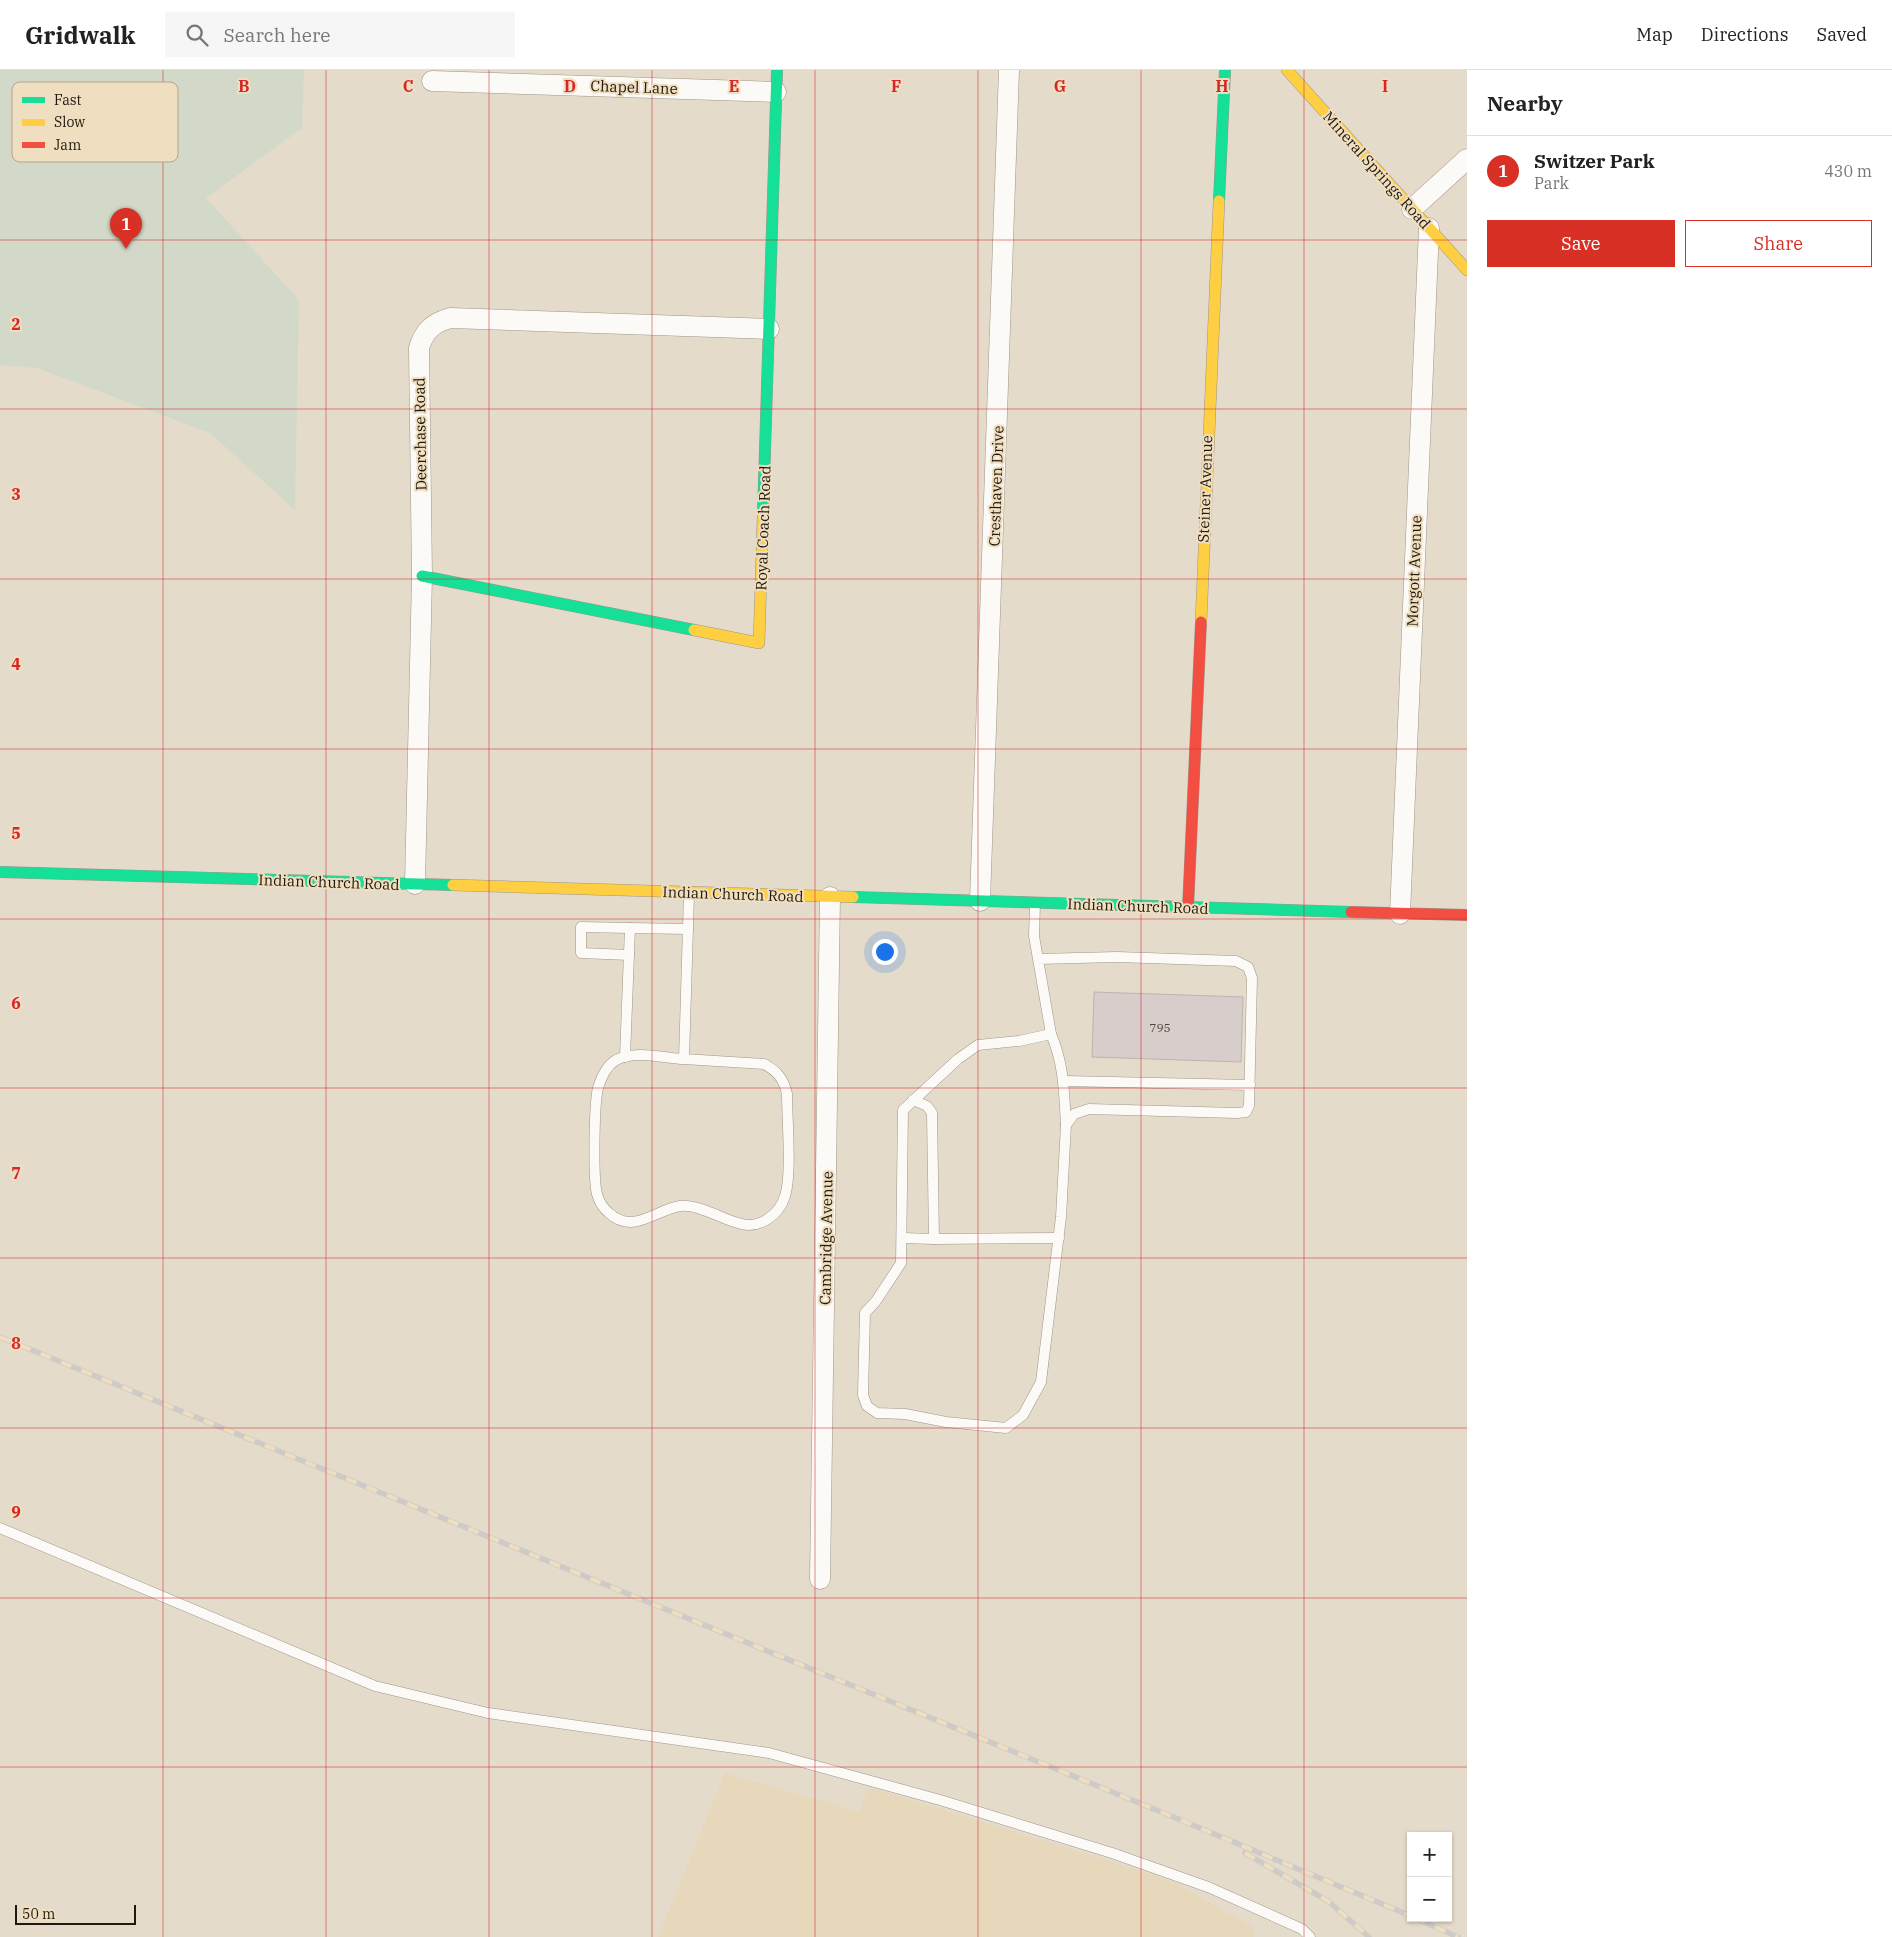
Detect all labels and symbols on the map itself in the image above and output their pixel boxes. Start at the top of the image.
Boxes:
text: B [238,76,250,96]
text: C [403,76,413,96]
text: D [564,76,576,96]
street label: Chapel Lane [590,76,678,98]
text: E [729,76,739,96]
text: F [891,76,901,96]
text: G [1054,76,1066,96]
text: H [1216,76,1229,96]
text: I [1382,76,1388,96]
legend [12,82,178,162]
text: Fast [54,91,82,109]
street label: Mineral Springs Road [1319,107,1435,233]
text: Slow [54,113,85,131]
text: Jam [54,136,81,154]
pin: 1 [110,208,142,249]
text: 2 [11,314,21,334]
street label: Deerchase Road [410,377,430,491]
street label: Cresthaven Drive [984,425,1008,547]
street label: Steiner Avenue [1194,435,1216,543]
street label: Royal Coach Road [751,465,775,591]
text: 3 [11,484,21,504]
street label: Morgott Avenue [1403,515,1425,627]
text: 4 [11,654,21,674]
text: 5 [11,823,21,843]
street label: Indian Church Road [258,870,400,894]
street label: Indian Church Road [662,882,804,906]
street label: Indian Church Road [1067,894,1209,918]
your location [872,939,898,965]
text: 6 [11,993,21,1013]
house number: 795 [1149,1020,1171,1035]
text: 7 [11,1163,21,1183]
street label: Cambridge Avenue [815,1171,837,1305]
text: 8 [11,1333,21,1353]
text: 9 [11,1502,21,1522]
scale bar [15,1902,136,1925]

